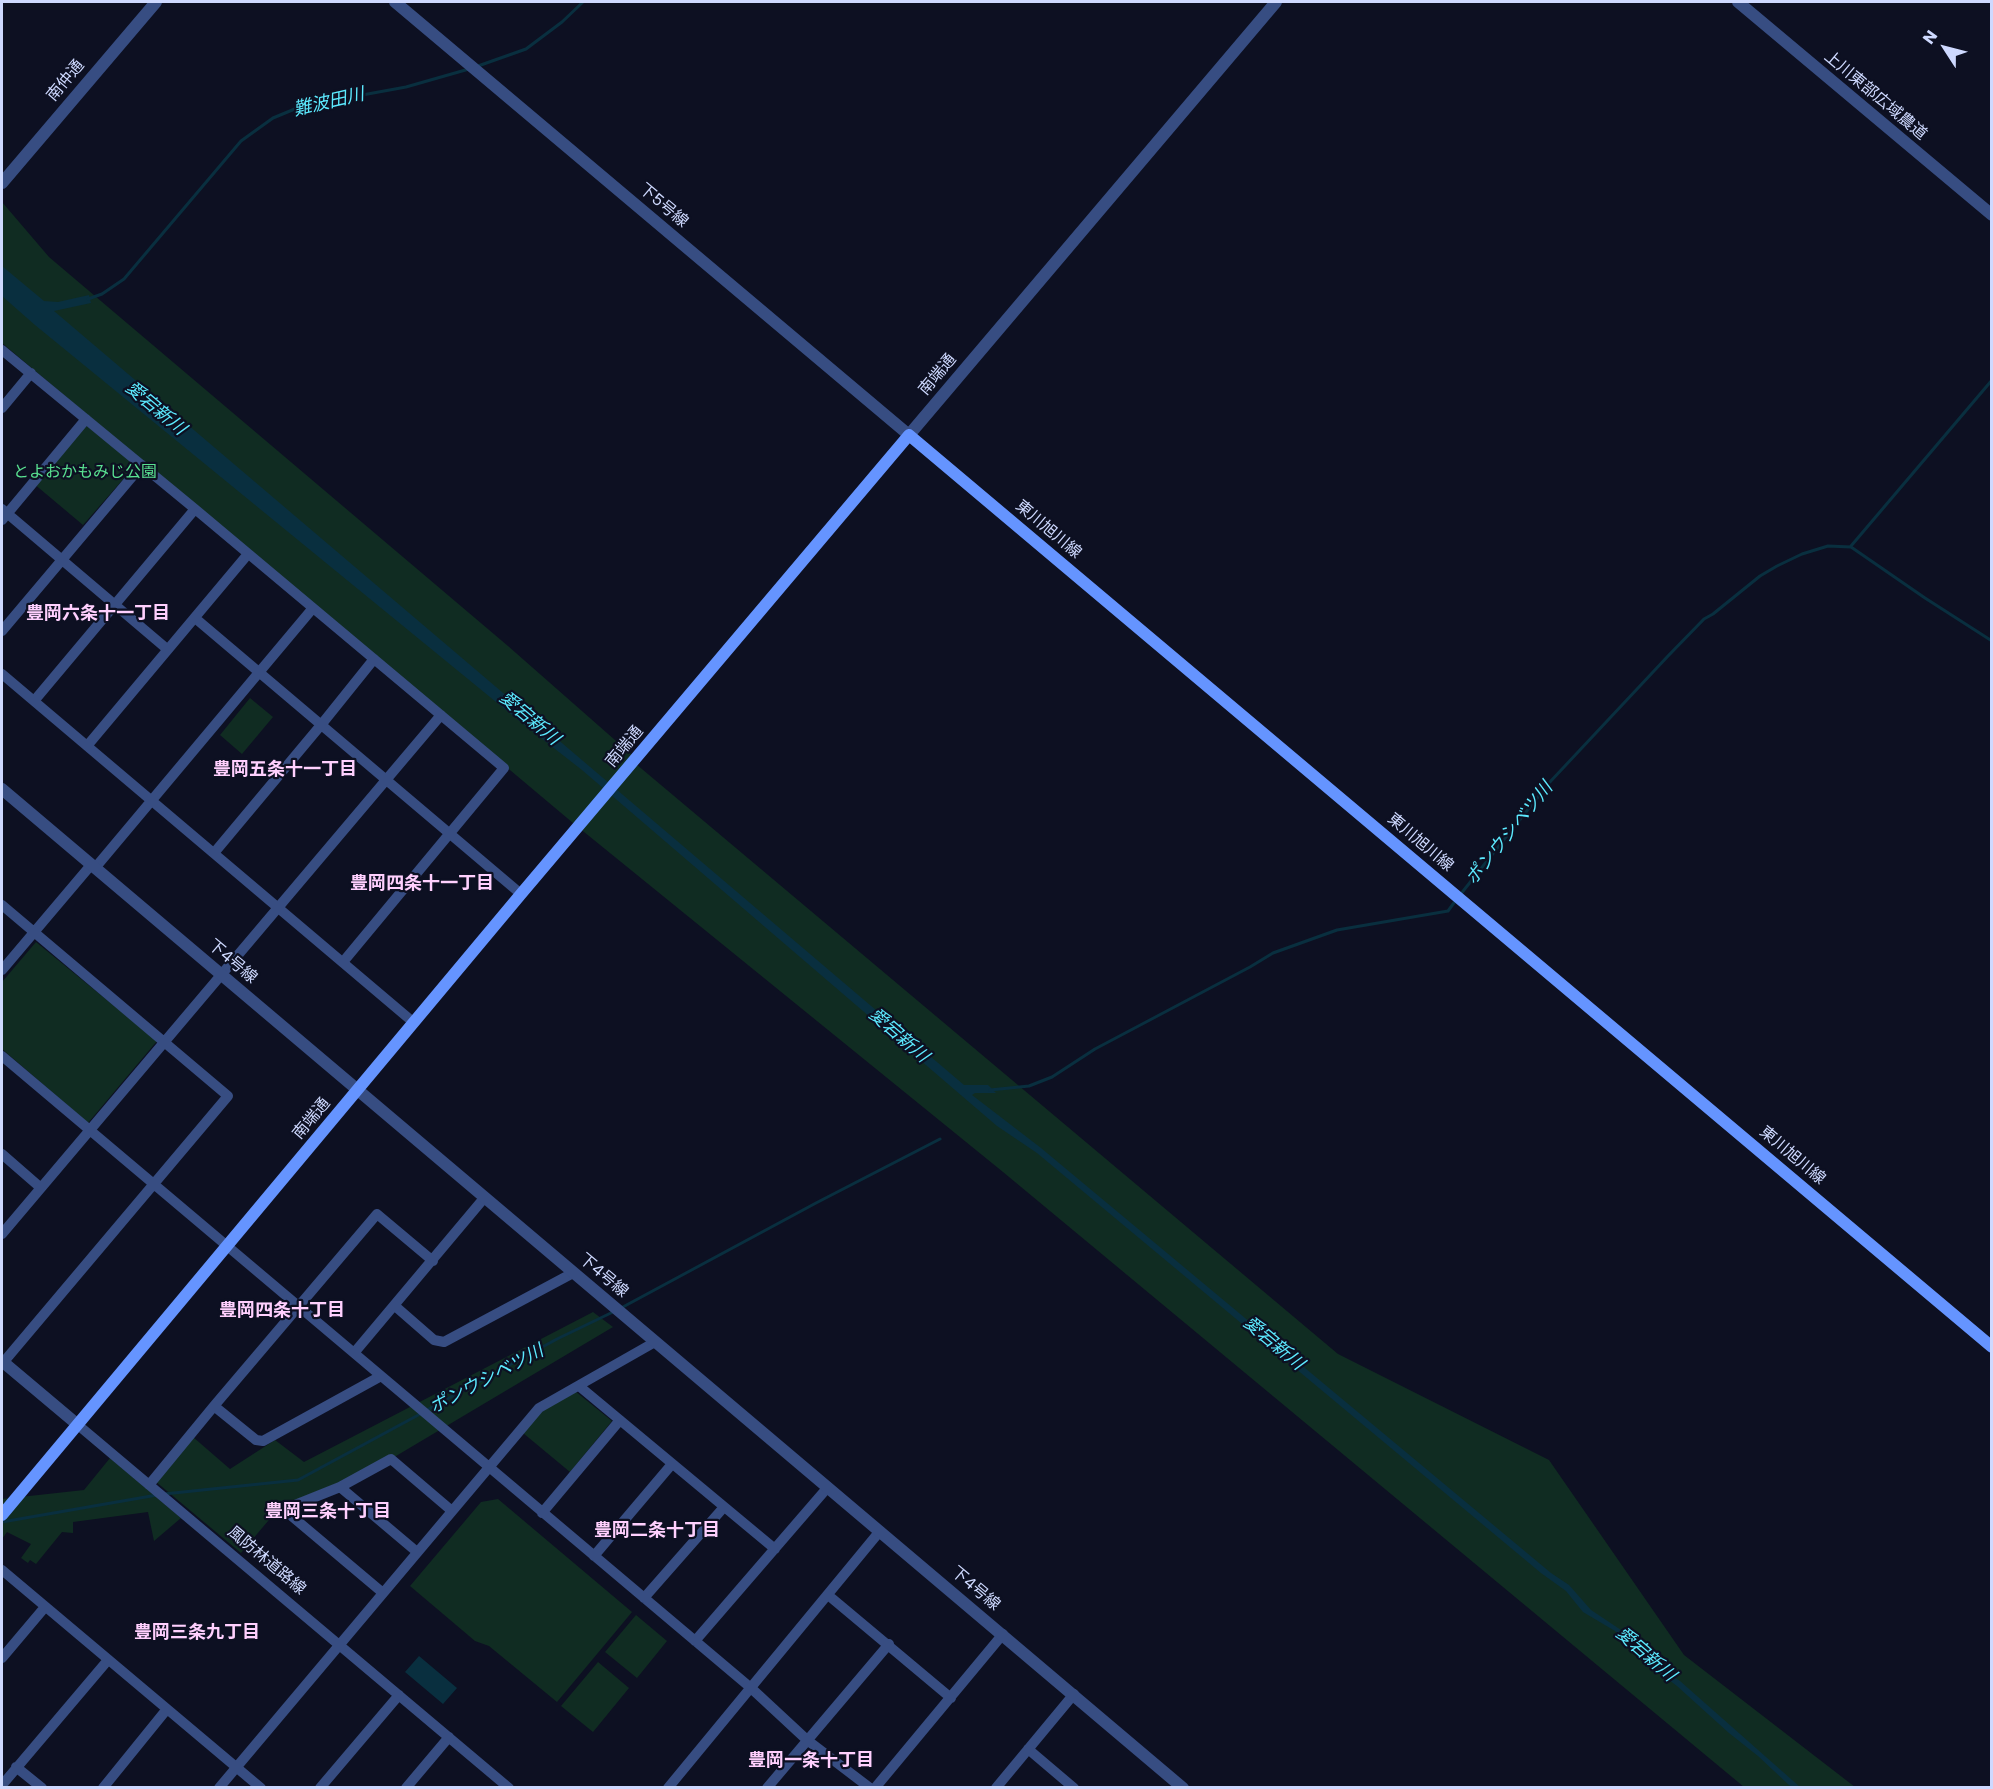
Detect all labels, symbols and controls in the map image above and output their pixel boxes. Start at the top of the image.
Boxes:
north arrow [1915,18,1975,78]
text: N [1917,25,1943,49]
street label: 上川東部広域農道 [1820,48,1930,144]
street label: 南仲通 [43,56,89,106]
water label: 難波田川 [291,84,367,122]
street label: 下5号線 [635,180,691,232]
street label: 南端通 [915,350,961,400]
water label: 愛宕新川 [120,378,190,440]
park label: とよおかもみじ公園 [13,463,157,483]
street label: 東川旭川線 [1011,497,1085,563]
district label: 豊岡六条十一丁目 [26,603,170,625]
water label: 愛宕新川 [494,688,564,750]
street label: 南端通 [602,722,648,772]
district label: 豊岡五条十一丁目 [213,759,357,781]
water label: ポンウシベツ川 [1462,778,1558,890]
street label: 東川旭川線 [1383,810,1457,876]
district label: 豊岡四条十一丁目 [350,873,494,895]
street label: 下4号線 [204,936,260,988]
water label: 愛宕新川 [864,1004,932,1068]
street label: 南端通 [289,1094,335,1144]
street label: 東川旭川線 [1755,1123,1829,1189]
street label: 下4号線 [575,1250,631,1302]
district label: 豊岡四条十丁目 [219,1300,345,1322]
water label: 愛宕新川 [1238,1313,1308,1375]
water label: ポンウシベツ川 [426,1341,548,1419]
district label: 豊岡三条十丁目 [265,1501,391,1523]
district label: 豊岡二条十丁目 [594,1520,720,1542]
street label: 風防林道路線 [223,1523,309,1599]
street label: 下4号線 [947,1563,1003,1615]
district label: 豊岡三条九丁目 [134,1622,260,1644]
water label: 愛宕新川 [1611,1623,1679,1687]
district label: 豊岡一条十丁目 [748,1750,874,1772]

